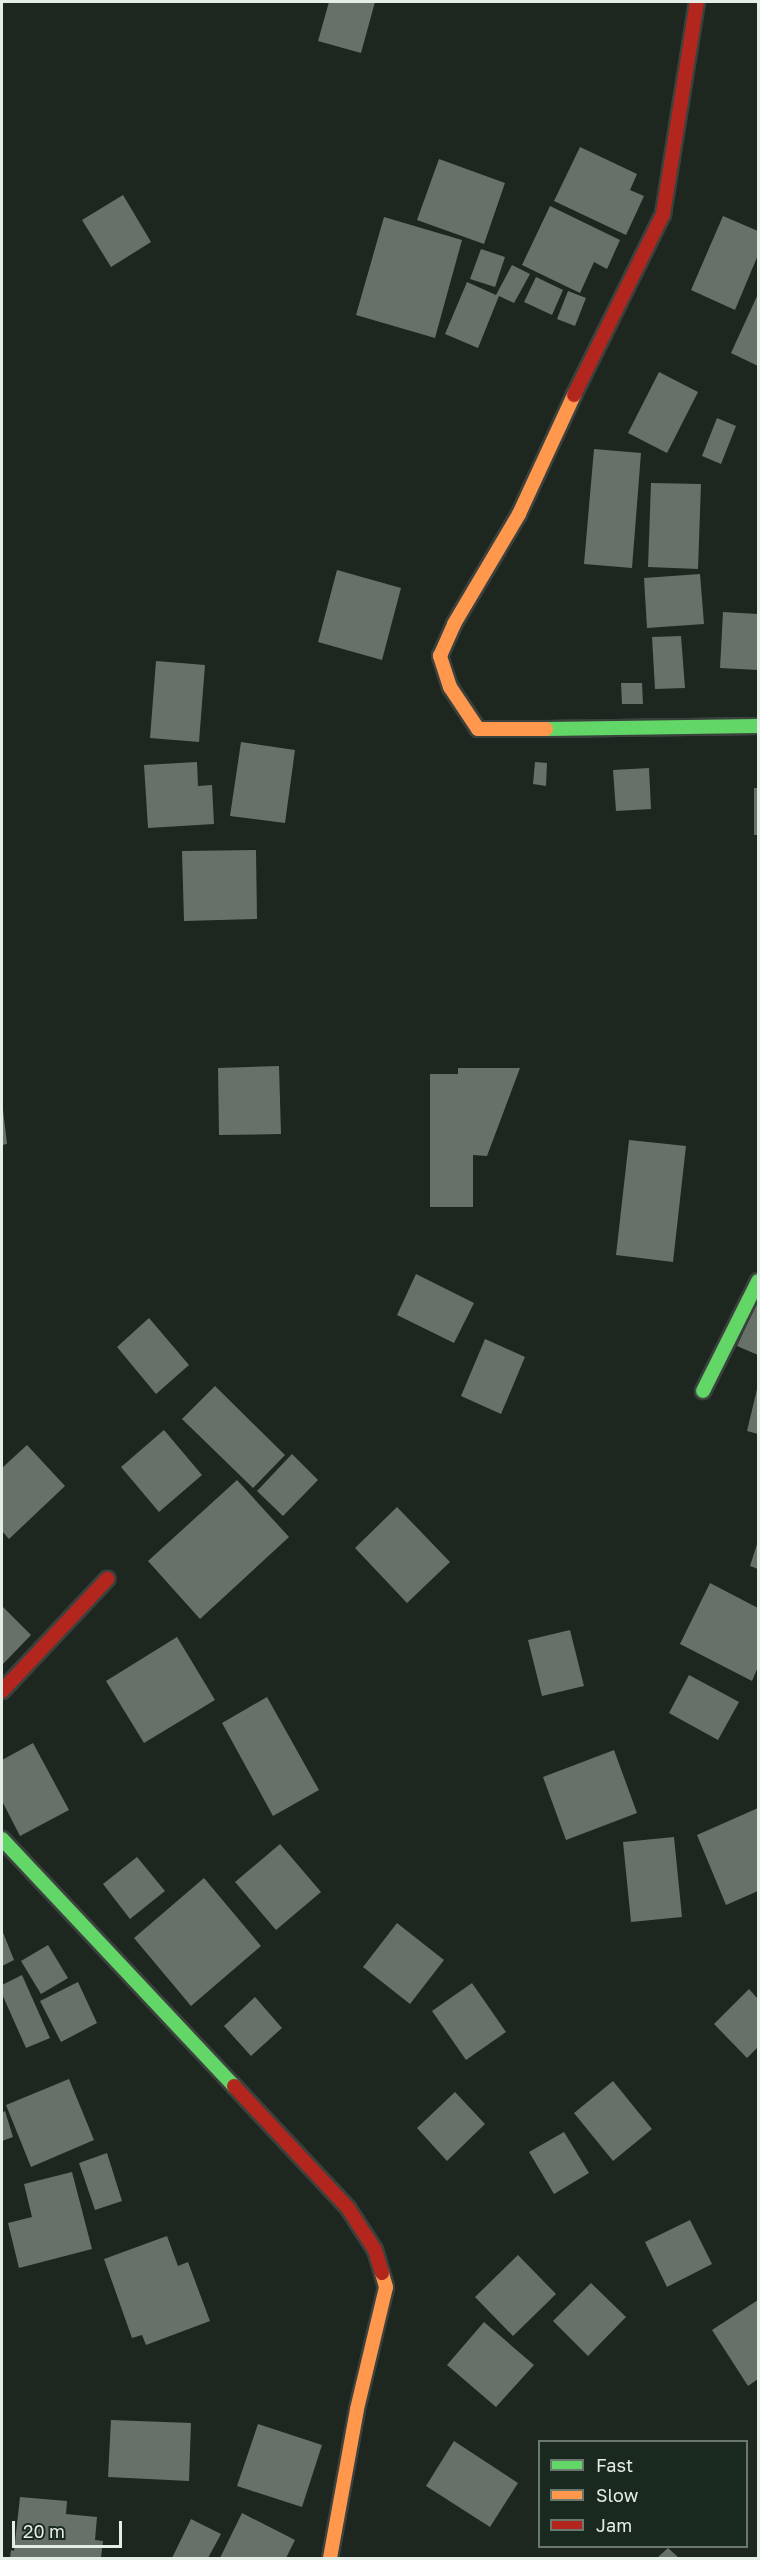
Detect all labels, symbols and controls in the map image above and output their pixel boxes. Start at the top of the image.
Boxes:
legend [538,2440,748,2548]
text: Fast [596,2454,633,2476]
text: Slow [596,2484,638,2506]
scale bar [15,2509,124,2547]
text: Jam [596,2514,632,2536]
text: 20 m [23,2520,65,2542]

